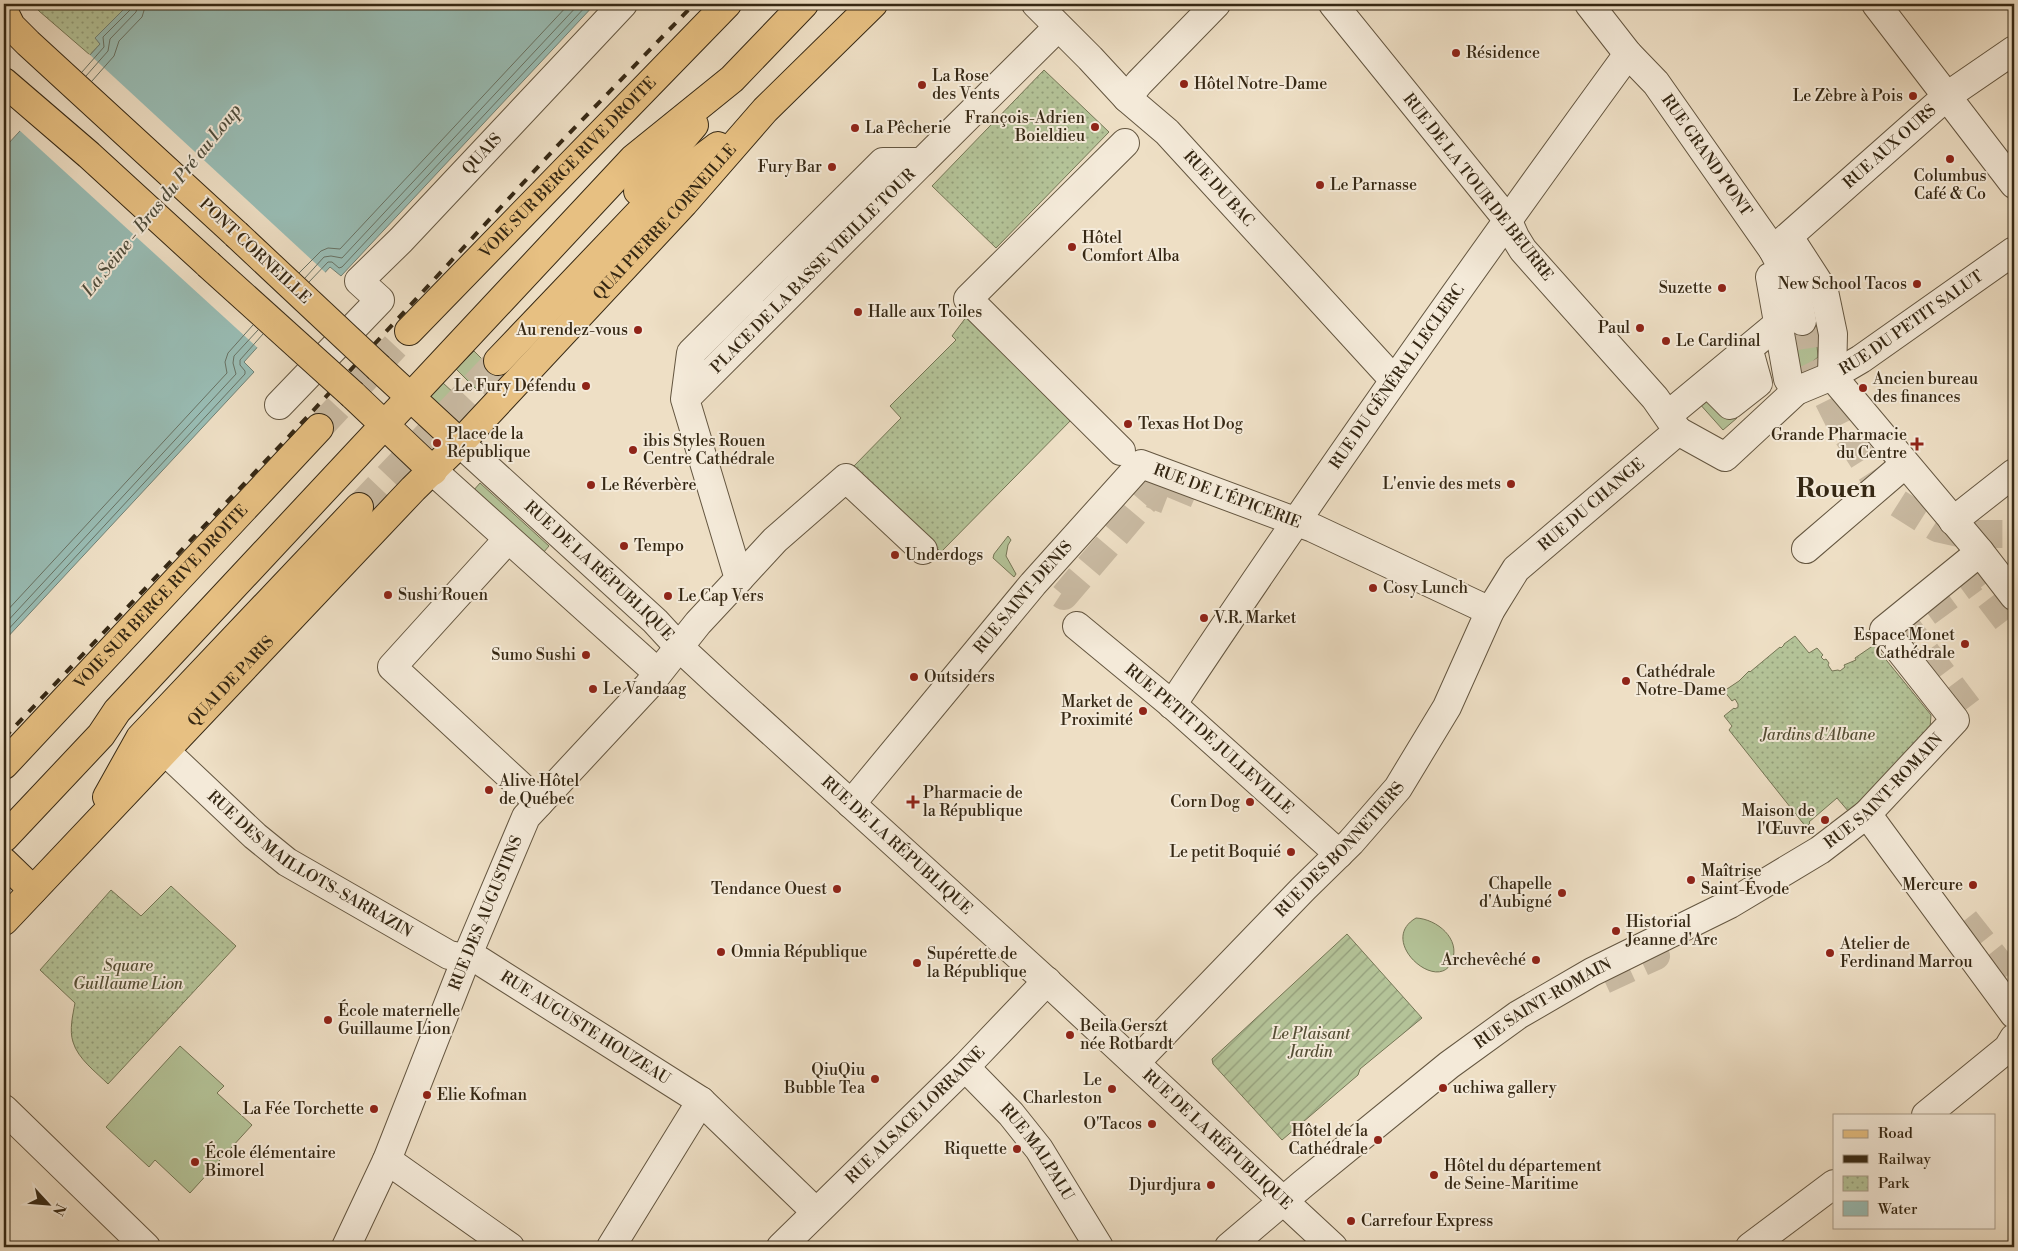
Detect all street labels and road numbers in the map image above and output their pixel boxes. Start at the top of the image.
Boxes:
street label: VOIE SUR BERGE RIVE DROITE [475,73,661,263]
street label: RUE DE LA TOUR DE BEURRE [1399,89,1557,285]
street label: RUE GRAND PONT [1657,90,1756,220]
street label: RUE AUX OURS [1839,100,1940,193]
street label: QUAIS [458,129,506,179]
street label: QUAI PIERRE CORNEILLE [589,140,741,304]
street label: RUE DU BAC [1179,146,1259,231]
street label: PLACE DE LA BASSE VIEILLE TOUR [706,164,920,378]
street label: PONT CORNEILLE [195,194,315,308]
street label: RUE DU PETIT SALUT [1836,266,1987,380]
street label: RUE DU GÉNÉRAL LECLERC [1325,280,1469,473]
street label: RUE DU CHANGE [1534,454,1649,556]
street label: RUE DE L'ÉPICERIE [1151,459,1304,533]
street label: RUE DE LA RÉPUBLIQUE [520,497,678,645]
street label: VOIE SUR BERGE RIVE DROITE [69,501,252,694]
street label: RUE SAINT-DENIS [970,537,1077,658]
street label: QUAI DE PARIS [183,632,278,731]
street label: RUE PETIT DE JULLEVILLE [1121,660,1298,818]
street label: RUE SAINT-ROMAIN [1820,729,1947,853]
street label: RUE DE LA RÉPUBLIQUE [817,772,976,919]
street label: RUE DES BONNETIERS [1271,778,1409,922]
street label: RUE DES MAILLOTS-SARRAZIN [203,786,416,942]
street label: RUE DES AUGUSTINS [445,833,527,993]
street label: RUE SAINT-ROMAIN [1470,954,1615,1053]
street label: RUE AUGUSTE HOUZEAU [497,966,674,1089]
street label: RUE ALSACE LORRAINE [841,1042,989,1188]
street label: RUE DE LA RÉPUBLIQUE [1138,1065,1296,1214]
street label: RUE MALPALU [996,1099,1078,1205]

